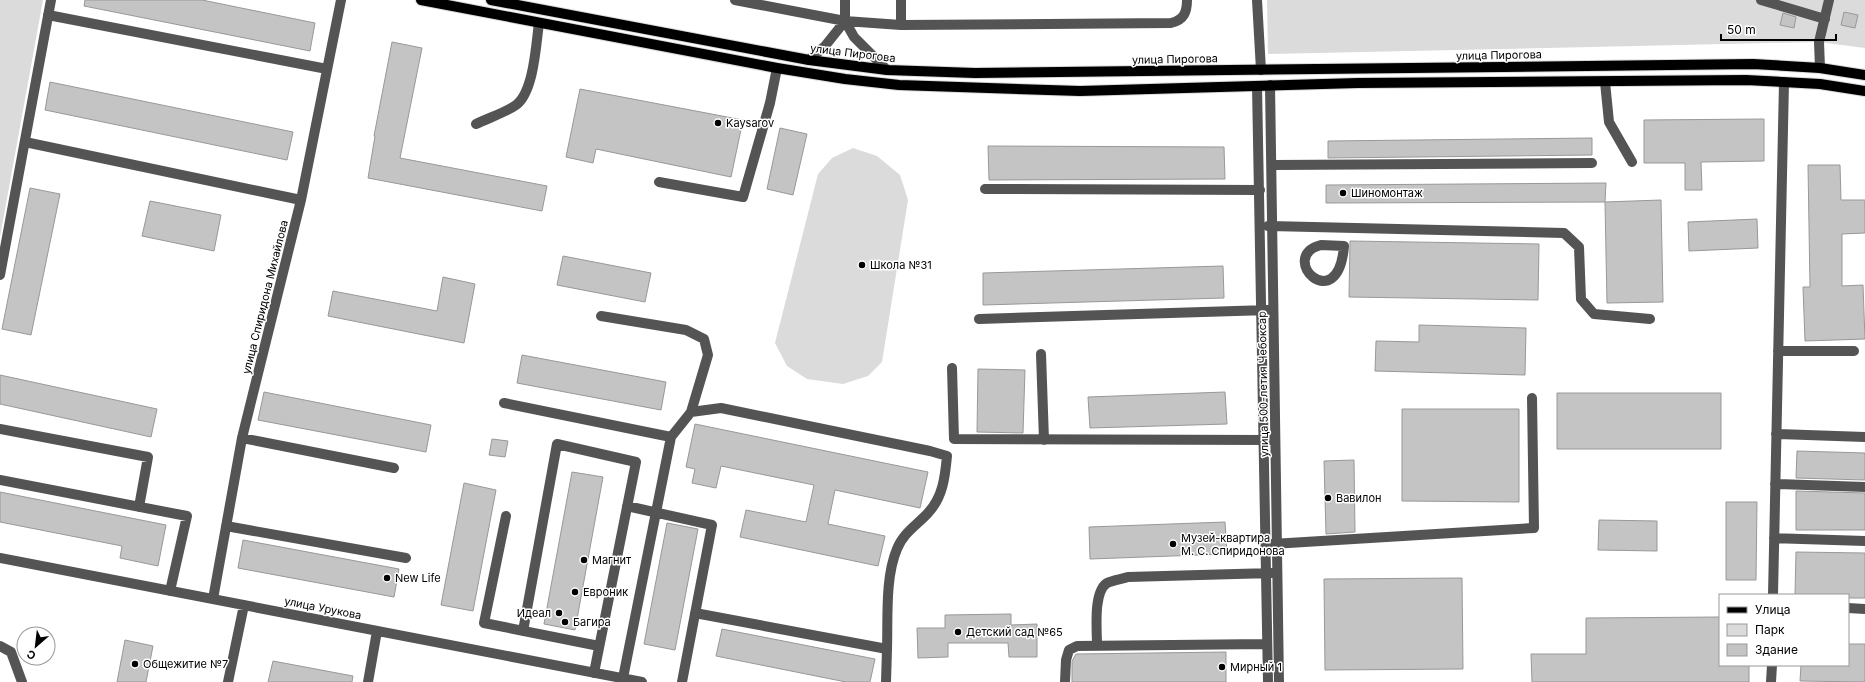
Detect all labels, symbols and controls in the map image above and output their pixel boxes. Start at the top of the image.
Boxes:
scale bar [1721,16,1836,42]
text: 50 m [1727,22,1756,37]
street label: улица Пирогова [809,41,897,65]
street label: улица Пирогова [1456,47,1542,63]
street label: улица Пирогова [1132,51,1218,67]
place label: Kaysarov [726,116,774,130]
marker: Kaysarov [713,118,723,128]
place label: Шиномонтаж [1351,186,1423,200]
marker: Шиномонтаж [1338,188,1348,198]
street label: улица Спиридона Михайлова [239,218,291,376]
place label: Школа №31 [870,258,932,272]
marker: Школа №31 [857,260,867,270]
street label: улица 500-летия Чебоксар [1255,311,1271,457]
place label: Вавилон [1336,491,1382,505]
marker: Вавилон [1323,493,1333,503]
place label: Музей-квартира М. С. Спиридонова [1181,531,1285,558]
marker: Музей-квартира М. С. Спиридонова [1168,539,1178,549]
place label: Магнит [592,553,632,567]
marker: Магнит [579,555,589,565]
place label: New Life [395,571,441,585]
marker: New Life [382,573,392,583]
place label: Евроник [583,585,628,599]
marker: Евроник [570,587,580,597]
street label: улица Урукова [283,594,363,622]
legend [1719,594,1849,666]
text: Улица [1755,602,1790,617]
place label: Идеал [517,606,551,620]
marker: Идеал [554,608,564,618]
place label: Багира [573,615,611,629]
marker: Багира [560,617,570,627]
text: Парк [1755,622,1785,637]
place label: Детский сад №65 [966,625,1063,639]
north arrow [16,626,56,666]
marker: Детский сад №65 [953,627,963,637]
text: Здание [1755,642,1798,657]
text: С [24,647,38,663]
place label: Общежитие №7 [143,657,228,671]
marker: Общежитие №7 [130,659,140,669]
place label: Мирный 1 [1230,660,1282,674]
marker: Мирный 1 [1217,662,1227,672]

